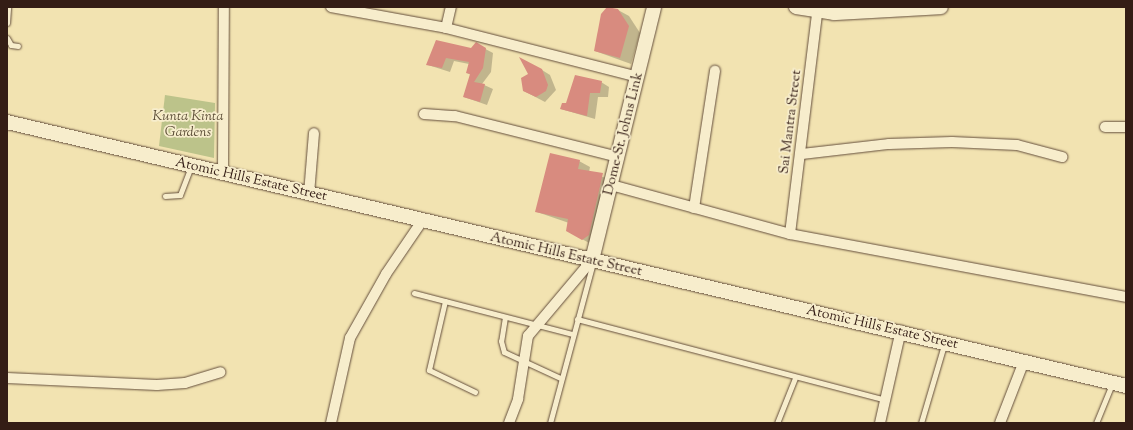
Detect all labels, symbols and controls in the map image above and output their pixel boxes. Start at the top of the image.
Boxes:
street label: Sai Mantra Street [776,69,806,175]
street label: Dome-St. Johns Link [601,71,647,197]
park label: Kunta Kinta Gardens [153,109,223,142]
street label: Atomic Hills Estate Street [173,154,329,206]
street label: Atomic Hills Estate Street [488,229,644,281]
street label: Atomic Hills Estate Street [804,302,960,354]

